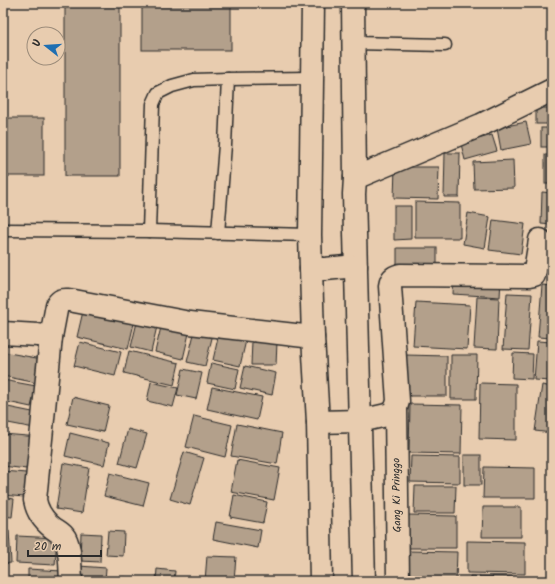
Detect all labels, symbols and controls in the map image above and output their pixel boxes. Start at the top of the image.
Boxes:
north arrow [26,26,66,66]
text: U [28,37,47,49]
street label: Gang Ki Pringgo [387,458,407,532]
scale bar [28,532,101,558]
text: 20 m [34,537,62,556]

